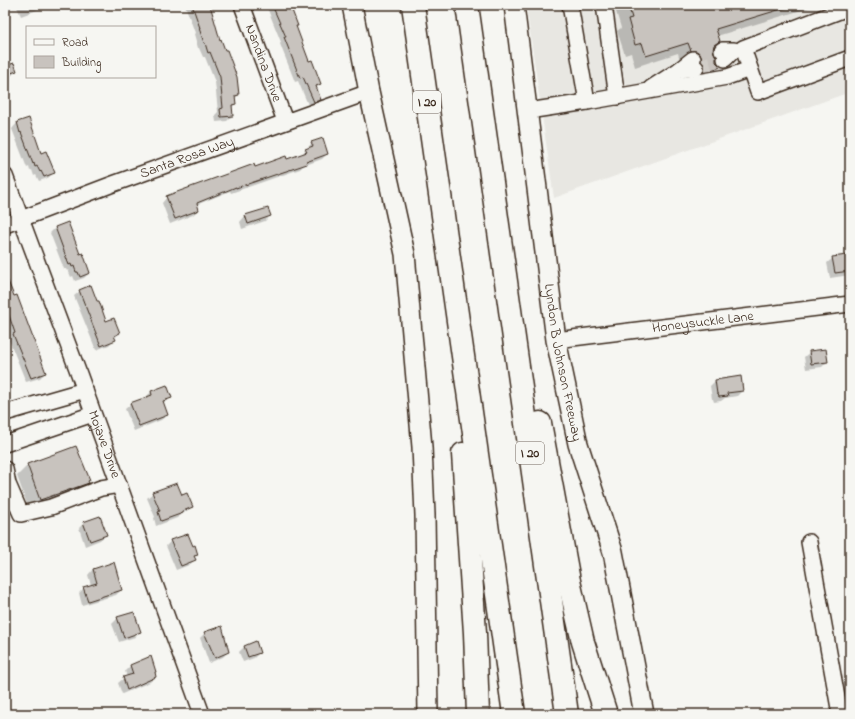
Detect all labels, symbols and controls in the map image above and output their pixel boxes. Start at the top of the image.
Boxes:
street label: Nandina Drive [240,21,288,106]
legend [26,26,156,78]
text: Road [62,34,88,52]
text: Building [61,54,101,73]
road number: I 20 [413,91,441,113]
street label: Santa Rosa Way [137,131,237,184]
street label: Lyndon B Johnson Freeway [538,283,588,444]
street label: Honeysuckle Lane [651,305,755,339]
street label: Mojave Drive [82,407,127,482]
road number: I 20 [516,442,544,464]

